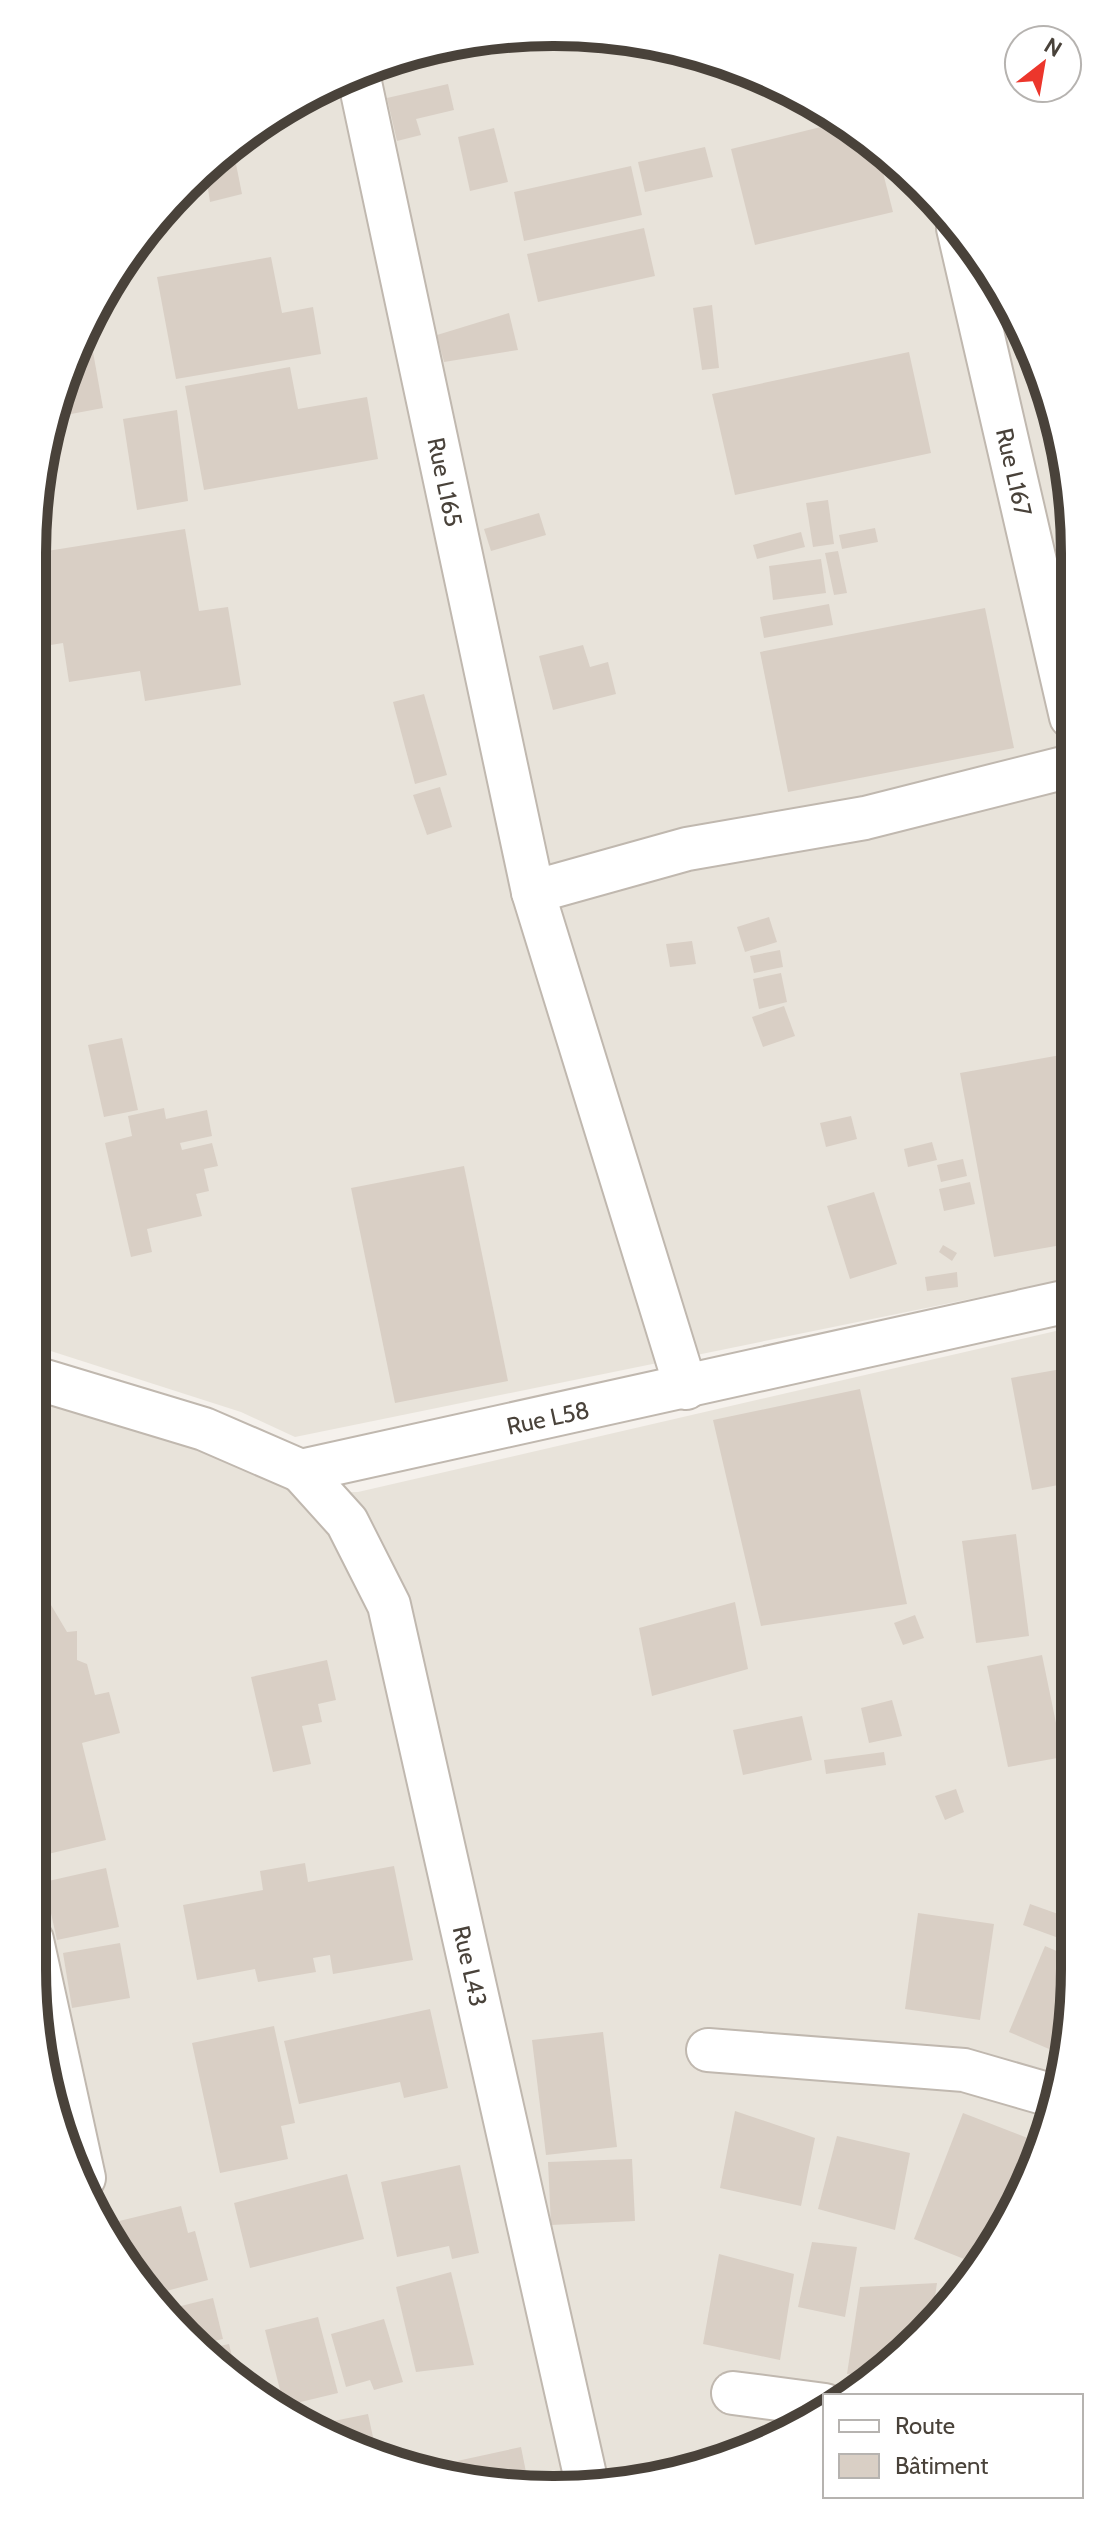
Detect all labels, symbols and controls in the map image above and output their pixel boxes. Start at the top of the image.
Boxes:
north arrow [1003,24,1083,104]
text: N [1039,32,1067,63]
street label: Rue L167 [990,425,1038,519]
street label: Rue L165 [421,435,469,529]
street label: Rue L58 [504,1395,592,1441]
street label: Rue L43 [447,1923,493,2009]
legend [823,2394,1083,2498]
text: Route [895,2411,955,2440]
text: Bâtiment [895,2451,988,2480]

